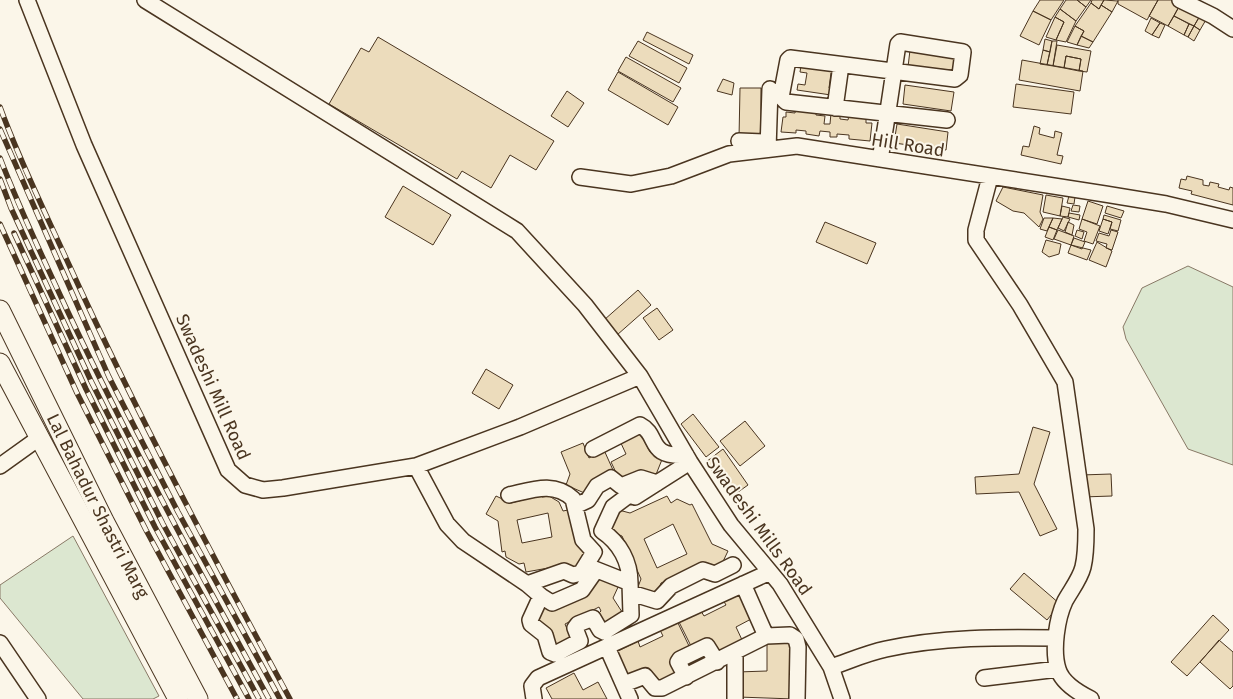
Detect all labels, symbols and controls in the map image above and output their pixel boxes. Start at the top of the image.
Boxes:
street label: Hill Road [870,128,946,162]
street label: Swadeshi Mill Road [171,311,255,463]
street label: Lal Bahadur Shastri Marg [42,410,154,603]
street label: Swadeshi Mills Road [701,452,817,600]

